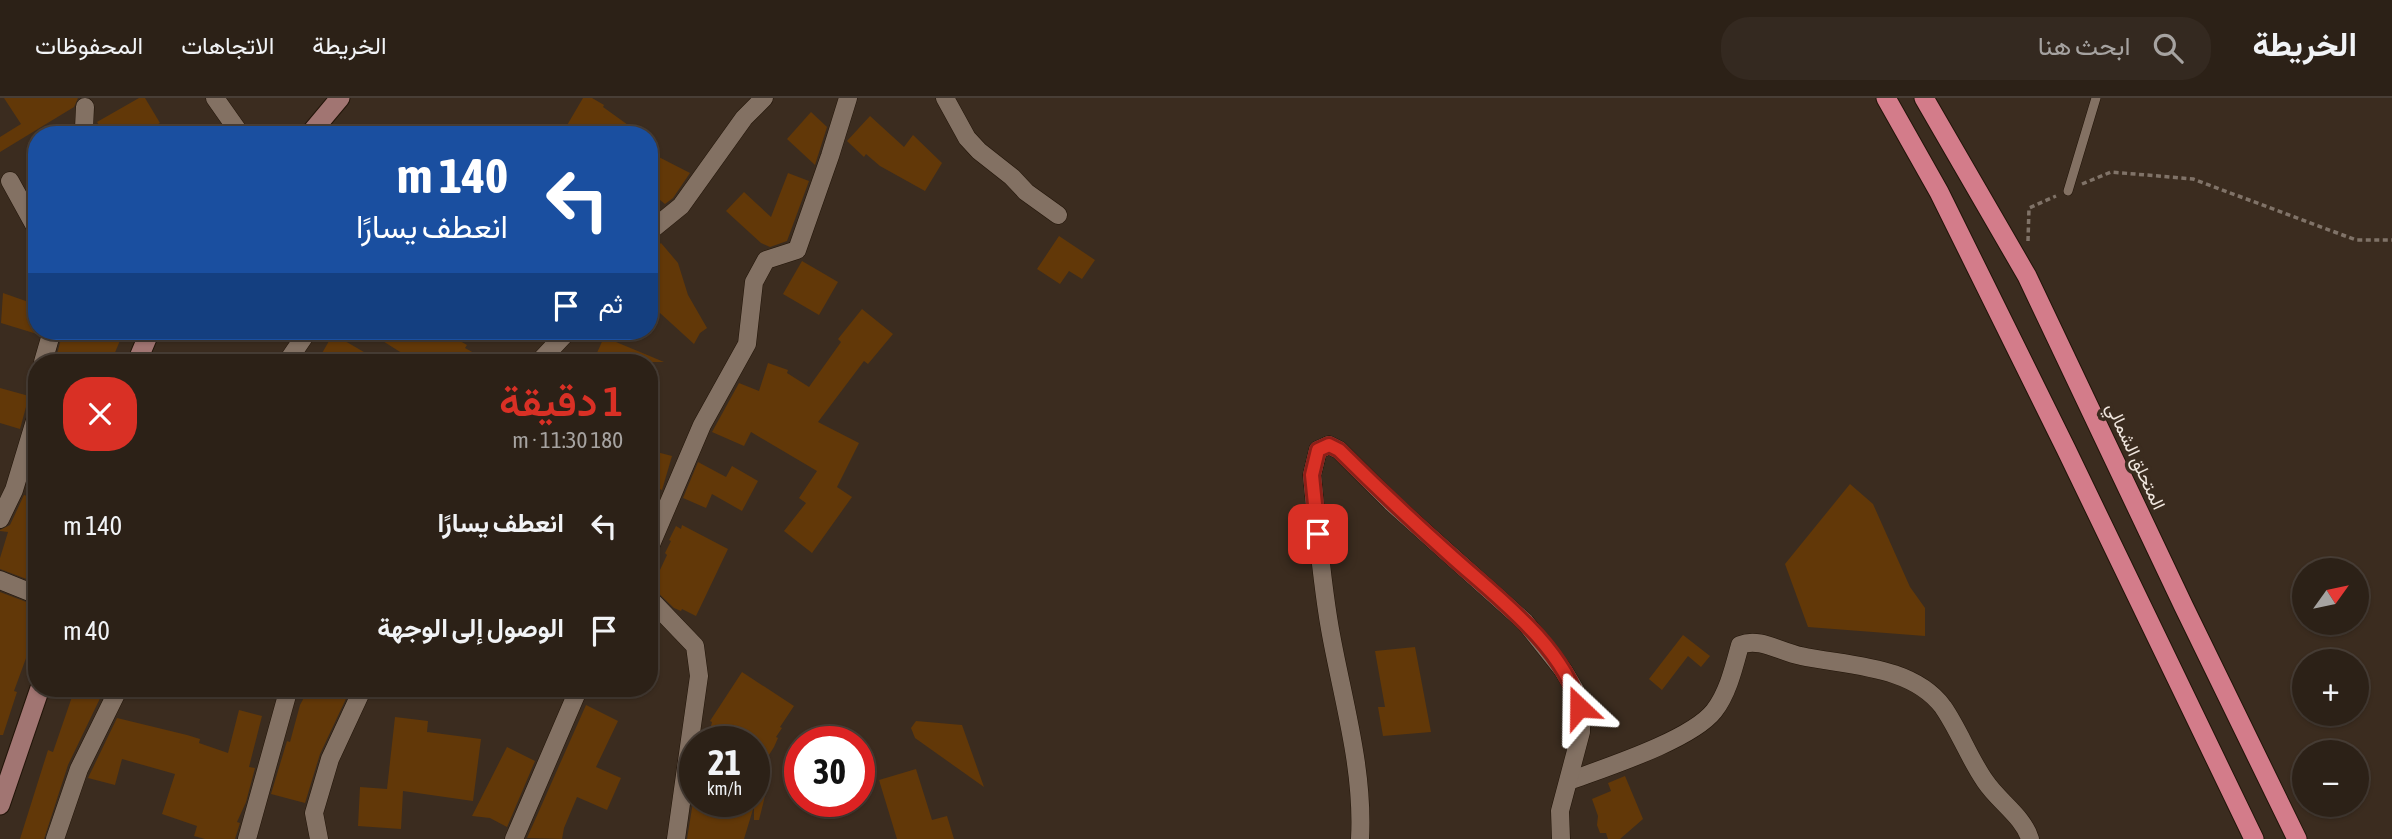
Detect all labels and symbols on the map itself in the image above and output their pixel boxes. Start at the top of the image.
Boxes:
street label: المتحلق الشمالي [2098,399,2170,515]
pin [1288,504,1348,564]
north arrow [2292,558,2370,635]
position arrow [1542,670,1616,744]
speed limit sign: 30 [784,726,875,817]

